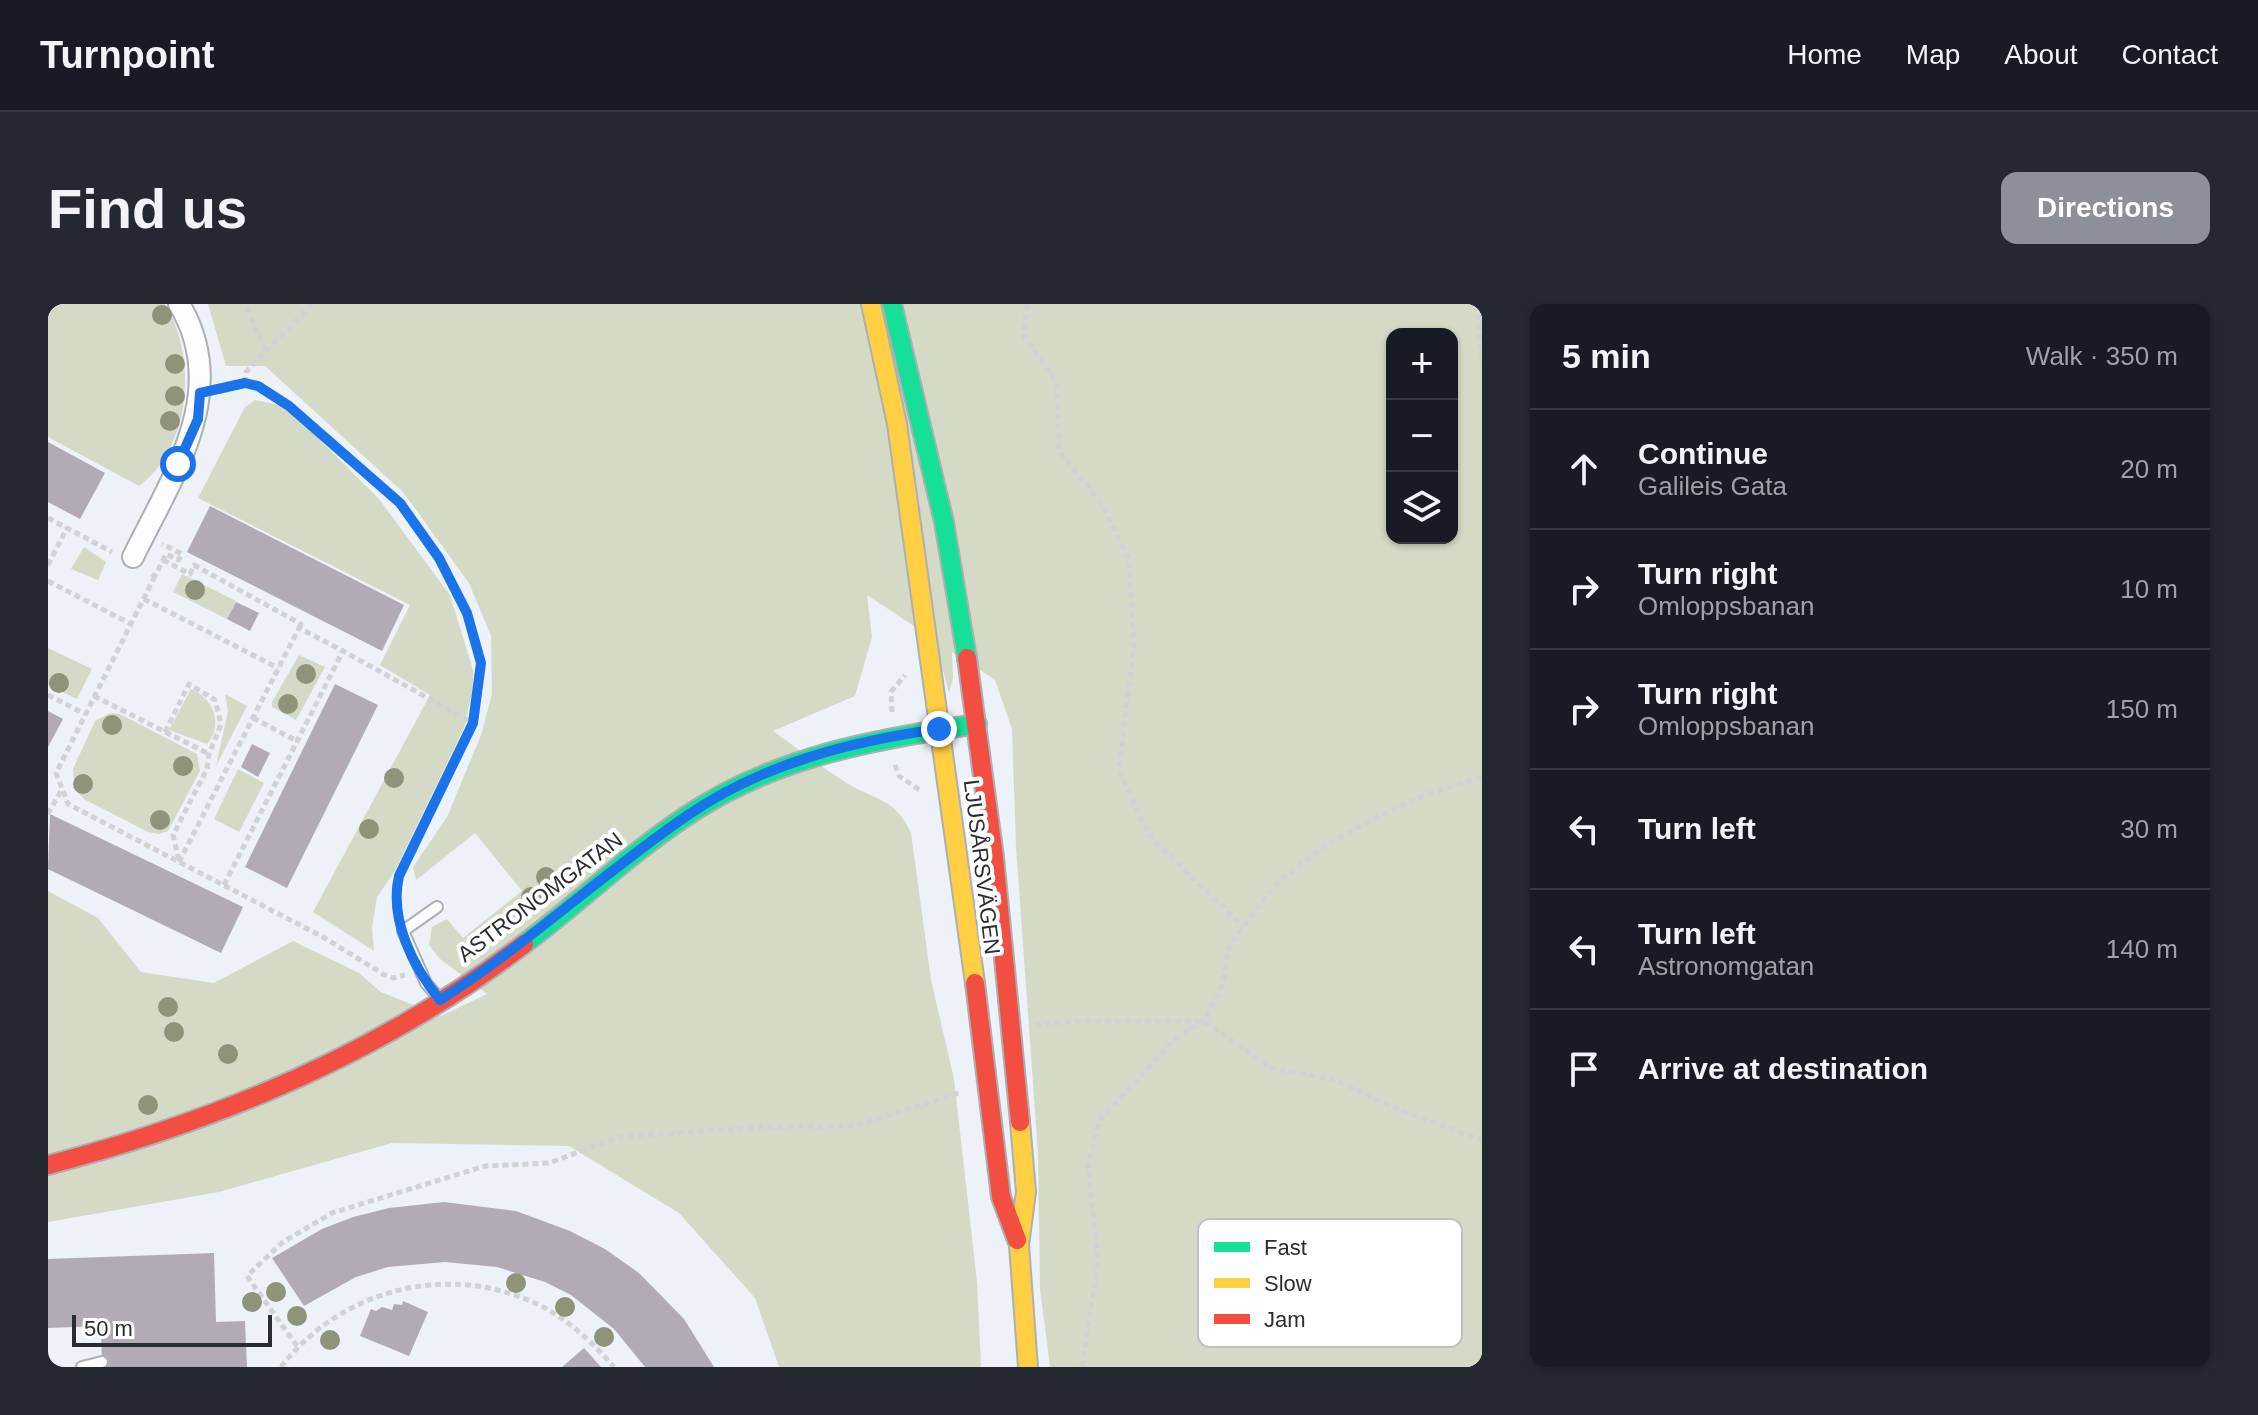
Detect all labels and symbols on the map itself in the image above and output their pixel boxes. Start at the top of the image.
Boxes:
route start [160,446,196,482]
route end [921,711,957,747]
street label: LJUSÅRSVÄGEN [959,778,1005,956]
street label: ASTRONOMGATAN [453,827,627,967]
legend [1198,1219,1462,1347]
text: Fast [1264,1235,1307,1260]
text: Slow [1264,1271,1312,1296]
text: Jam [1264,1307,1306,1332]
scale bar [72,1311,272,1347]

